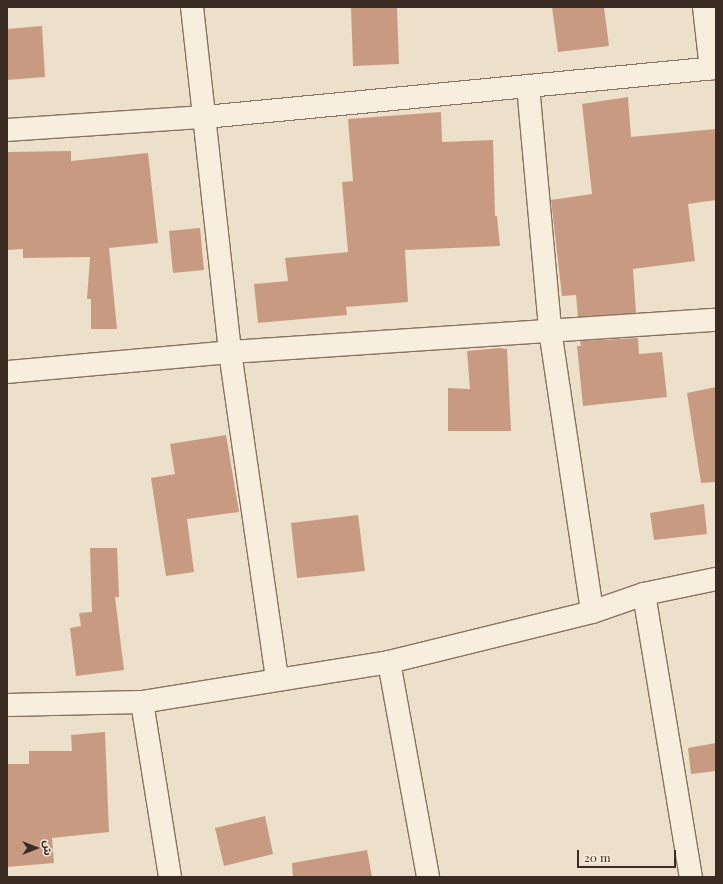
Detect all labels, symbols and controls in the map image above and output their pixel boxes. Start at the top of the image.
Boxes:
north arrow [16,828,56,868]
text: ش [41,840,56,856]
scale bar [579,842,678,868]
text: 20 m [584,849,611,865]

